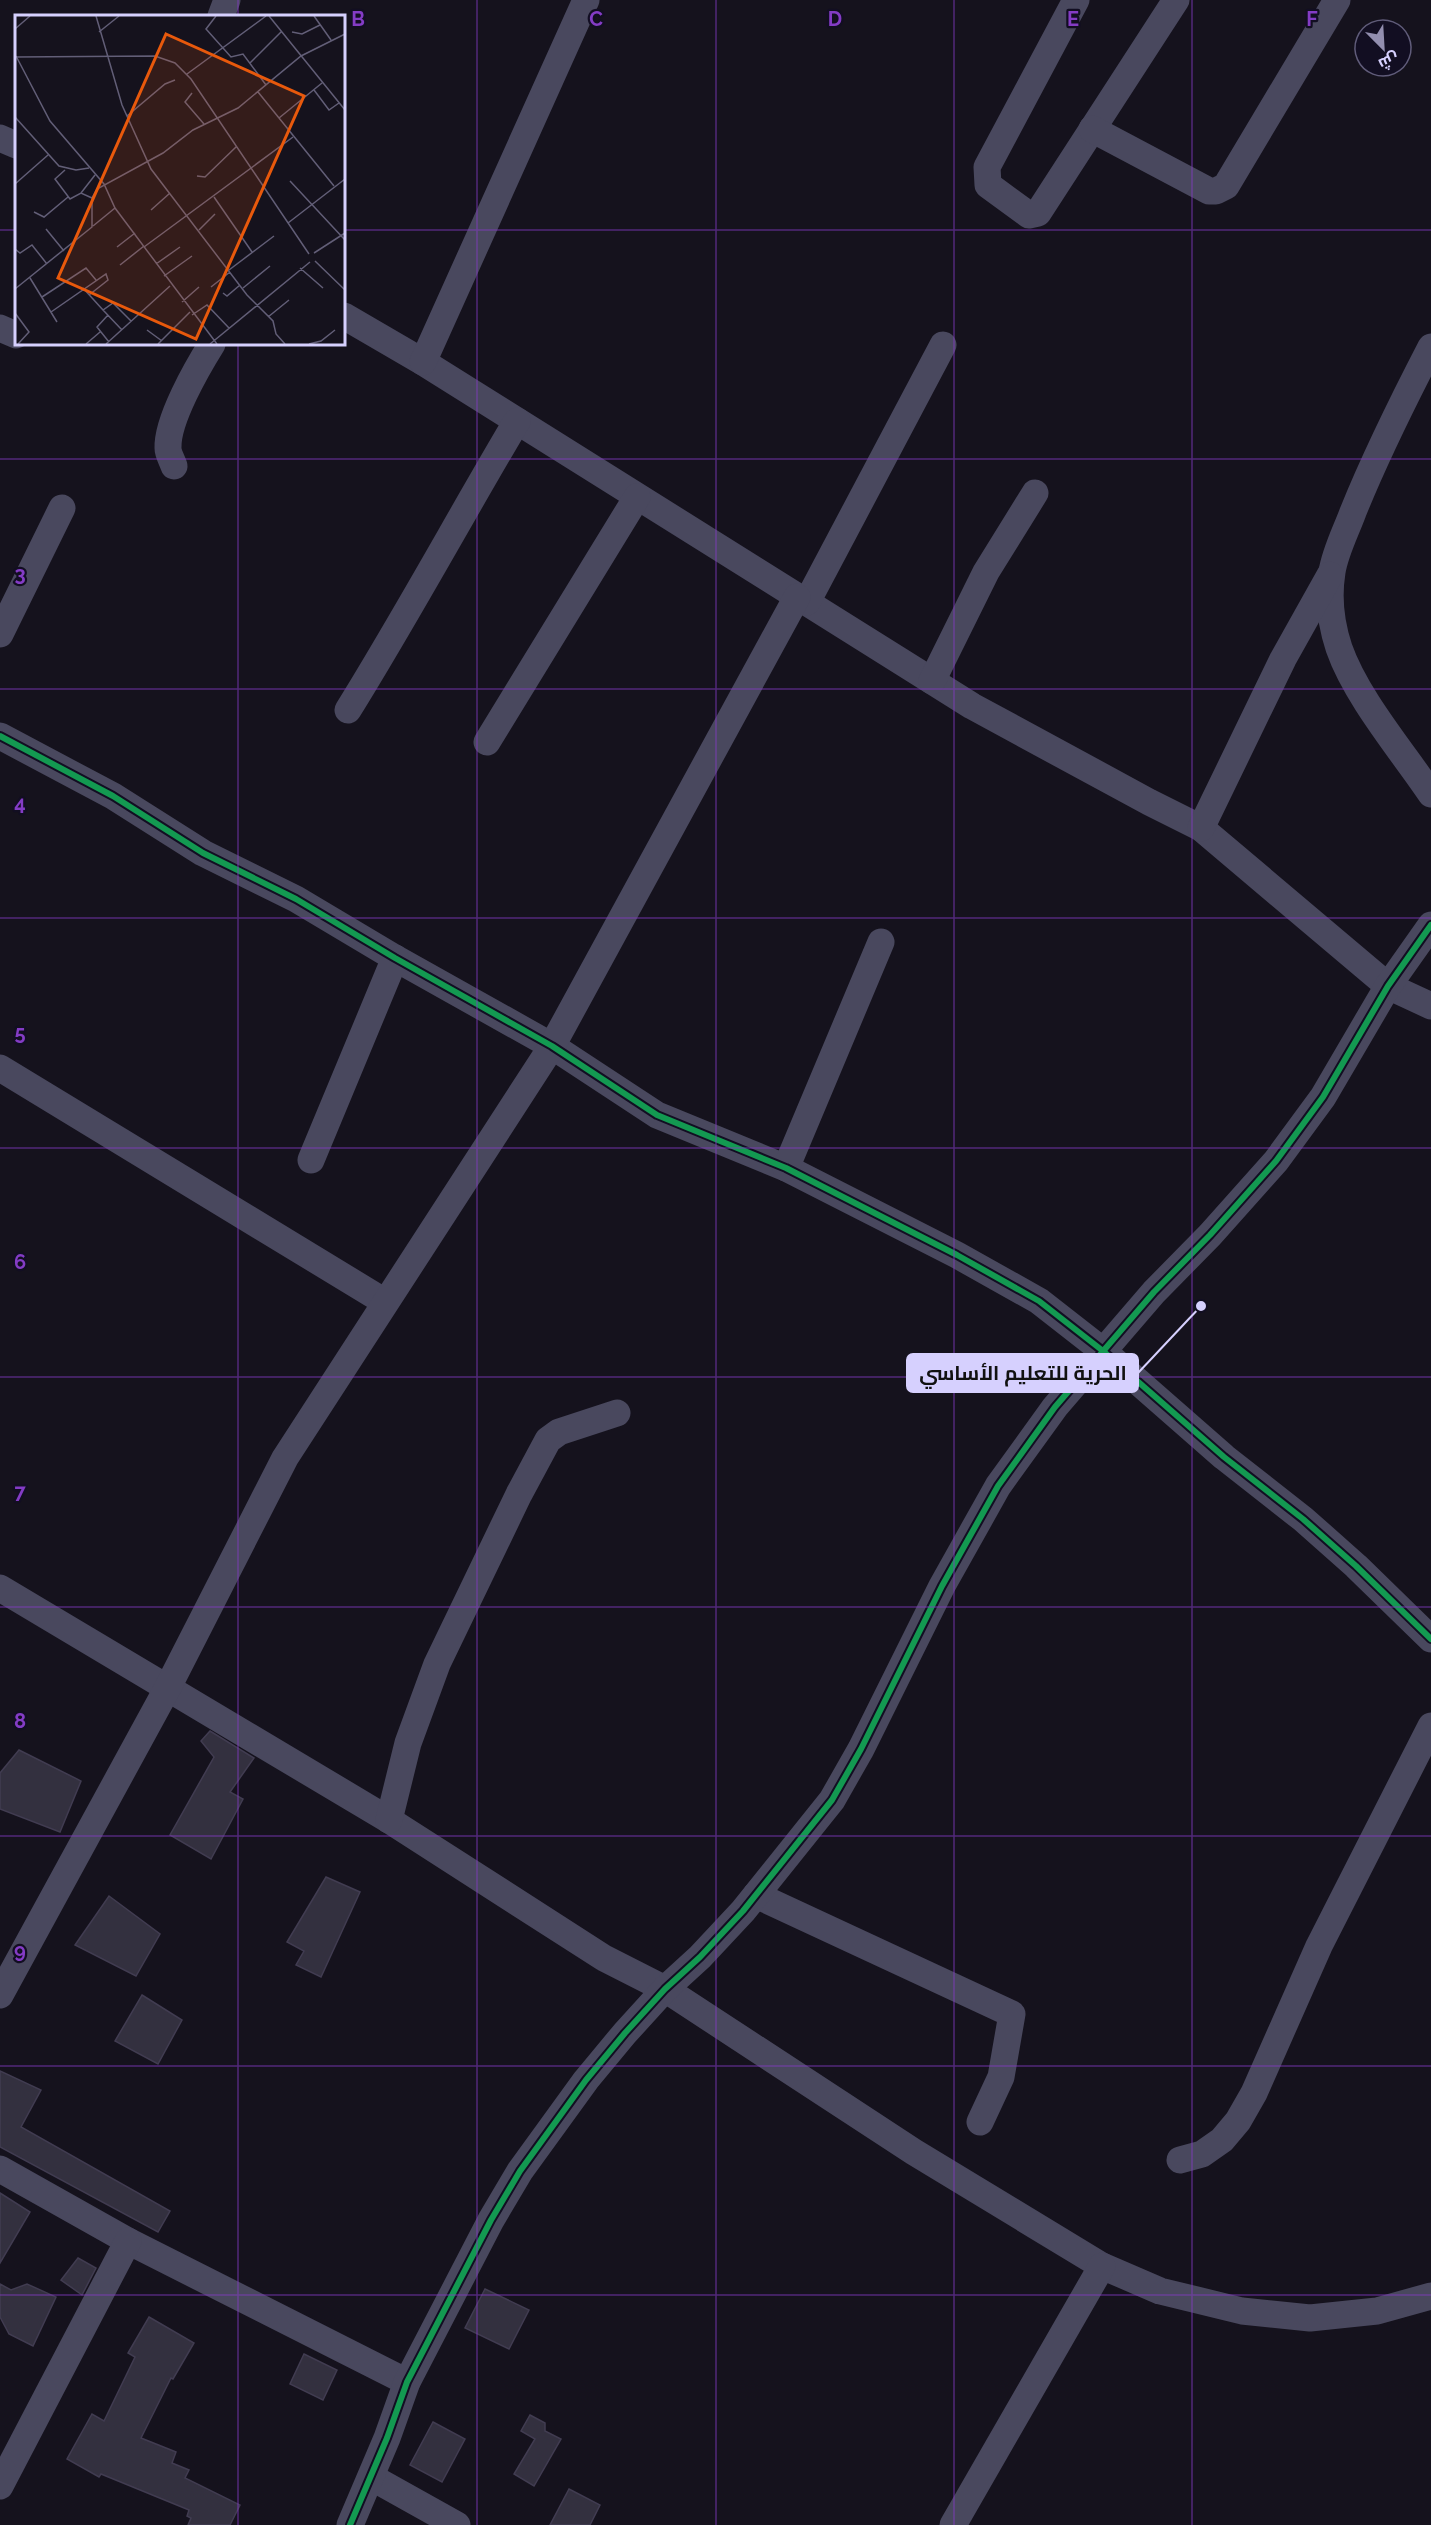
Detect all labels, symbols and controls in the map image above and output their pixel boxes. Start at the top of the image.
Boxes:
text: B [351,7,365,31]
text: C [589,7,603,31]
text: D [828,7,842,31]
text: E [1067,7,1079,31]
text: F [1306,7,1318,31]
inset map [15,15,345,345]
north arrow [1353,18,1413,78]
text: ش [1376,48,1402,74]
text: 3 [14,562,26,586]
text: 4 [14,791,26,815]
text: 5 [14,1021,26,1045]
text: 6 [14,1250,26,1274]
callout: الحرية للتعليم الأساسي [907,1354,1138,1392]
text: الحرية للتعليم الأساسي [919,1361,1127,1389]
text: 7 [14,1480,26,1504]
text: 8 [14,1709,26,1733]
text: 9 [14,1939,26,1963]

